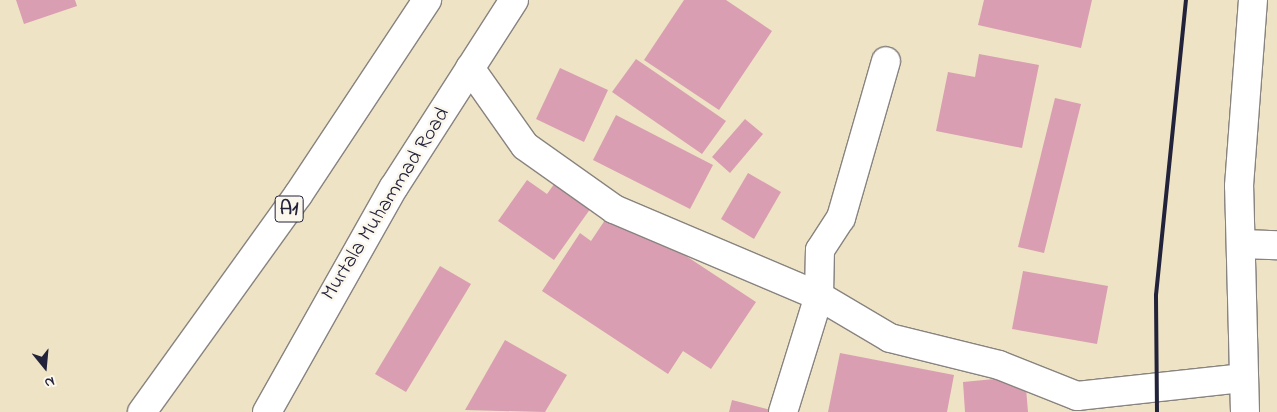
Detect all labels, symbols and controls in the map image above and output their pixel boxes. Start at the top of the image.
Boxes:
street label: Murtala Muhammad Road [316,103,456,305]
road number: A1 [274,192,304,226]
north arrow [20,342,70,392]
text: N [42,370,57,393]

